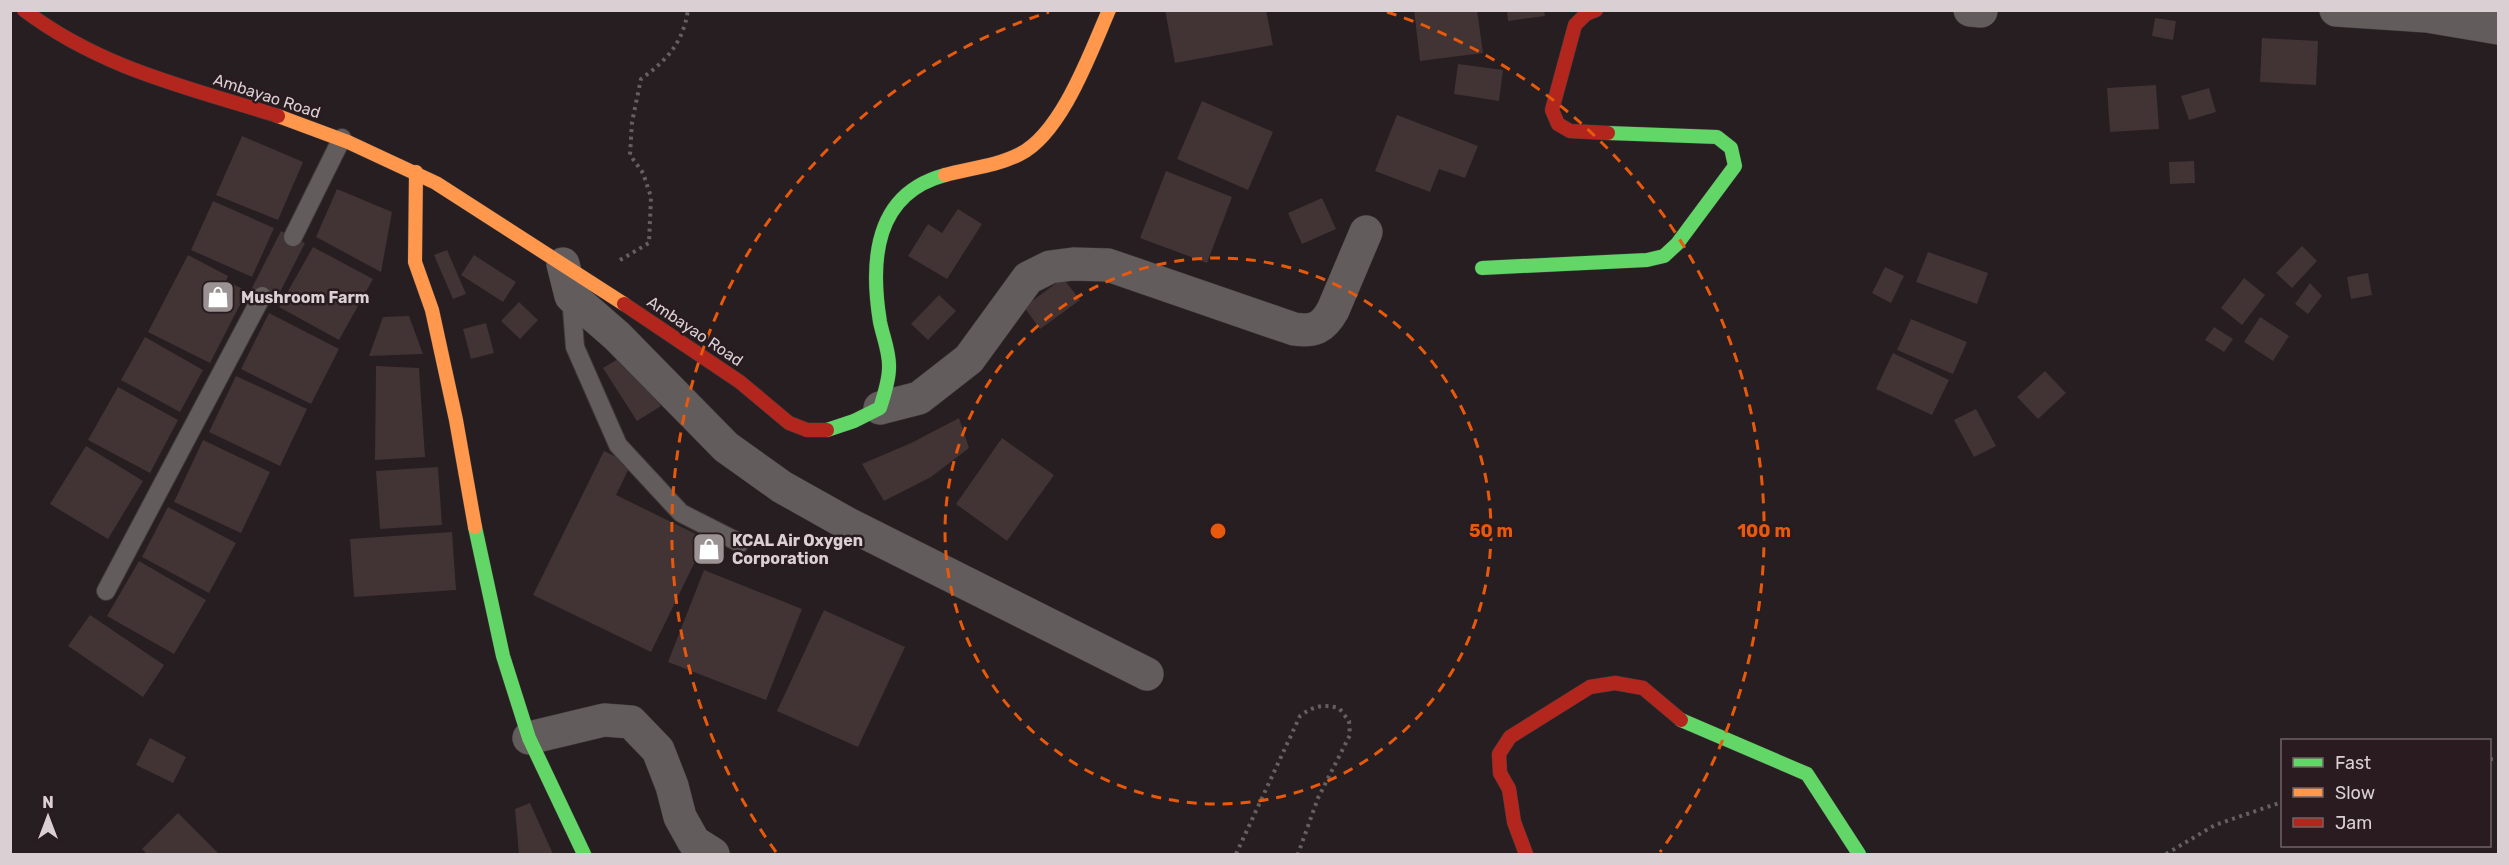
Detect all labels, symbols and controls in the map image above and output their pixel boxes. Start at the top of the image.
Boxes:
street label: Ambayao Road [211,70,323,122]
shop icon: Mushroom Farm [200,279,236,315]
place label: Mushroom Farm [241,288,369,307]
street label: Ambayao Road [643,292,747,370]
text: 50 m [1469,520,1513,542]
text: 100 m [1737,520,1791,542]
centre of rings [1208,521,1228,541]
shop icon: KCAL Air Oxygen Corporation [691,531,727,567]
place label: KCAL Air Oxygen Corporation [732,531,863,568]
legend [2281,739,2491,847]
text: Fast [2335,752,2371,774]
text: Slow [2335,782,2375,804]
north arrow [18,787,78,847]
text: N [42,793,54,812]
text: Jam [2335,812,2372,834]

